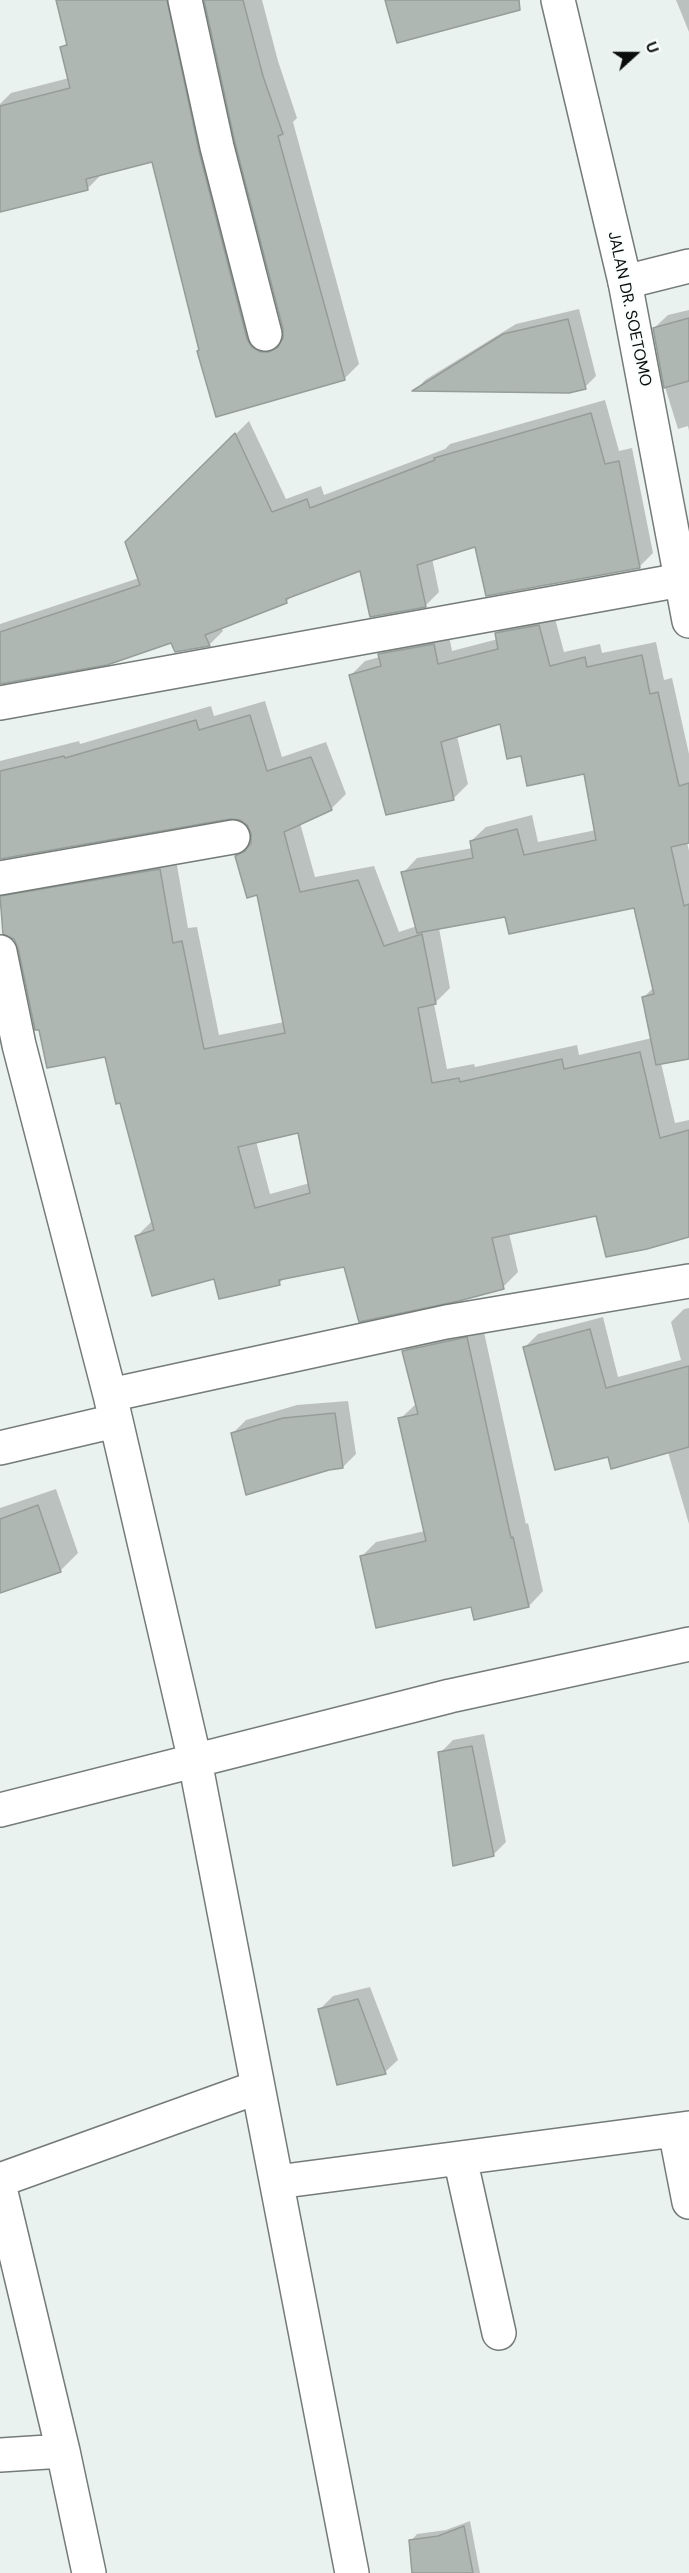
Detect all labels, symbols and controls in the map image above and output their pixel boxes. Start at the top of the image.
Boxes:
north arrow [605,24,665,84]
text: U [641,38,664,56]
street label: JALAN DR. SOETOMO [603,230,655,388]

